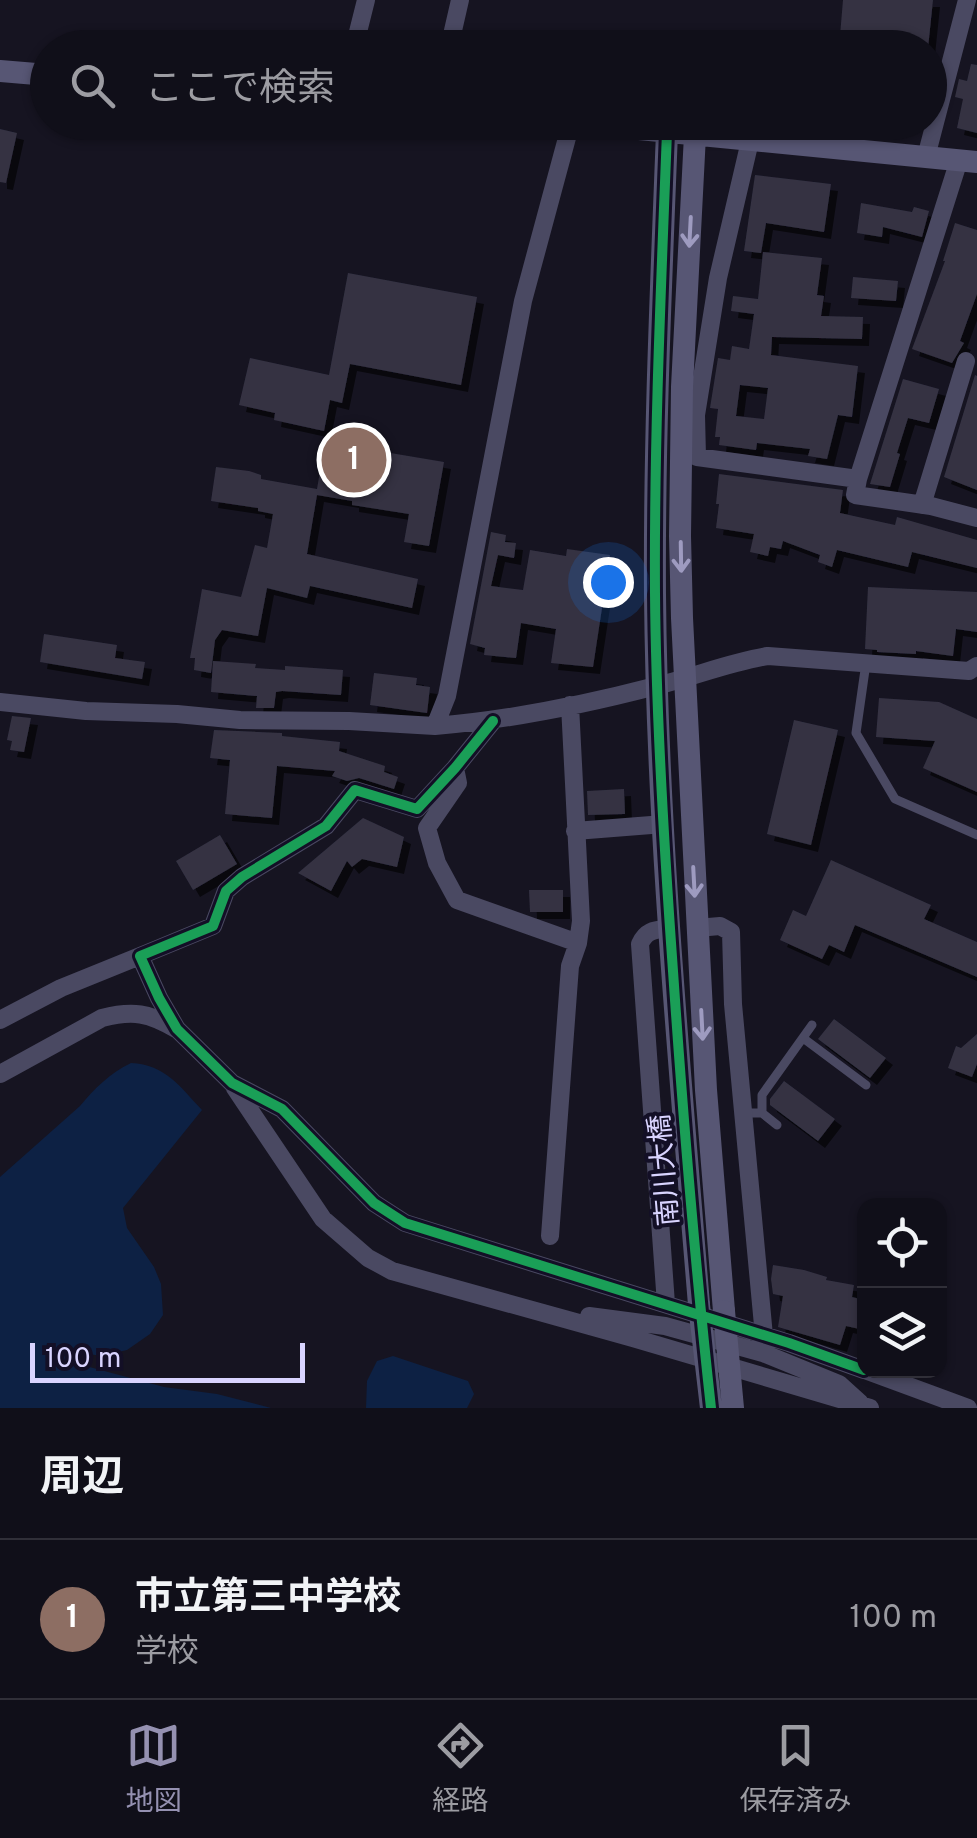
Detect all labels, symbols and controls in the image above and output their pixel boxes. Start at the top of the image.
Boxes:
search box [30,30,947,140]
icon: search [65,58,120,113]
text: ここで検索 [145,66,335,115]
one-way arrow [681,216,700,248]
pin: 1 [322,422,386,498]
one-way arrow [671,541,690,573]
your location [583,557,634,608]
one-way arrow [685,865,704,897]
one-way arrow [693,1009,712,1041]
street label: 南川大橋 [643,1113,689,1227]
map controls [857,1198,947,1378]
button: locate [857,1198,947,1288]
button: layers [857,1288,947,1378]
scale bar [30,1338,305,1382]
text: 100 m [45,1342,121,1378]
text: 周辺 [40,1453,124,1506]
text: 市立第三中学校 [135,1575,401,1624]
text: 1 [66,1599,79,1639]
text: 100 m [850,1599,937,1639]
text: 学校 [135,1633,199,1673]
tab: 地図 [125,1718,182,1821]
tab: 経路 [432,1718,489,1821]
tab: 保存済み [739,1718,852,1821]

